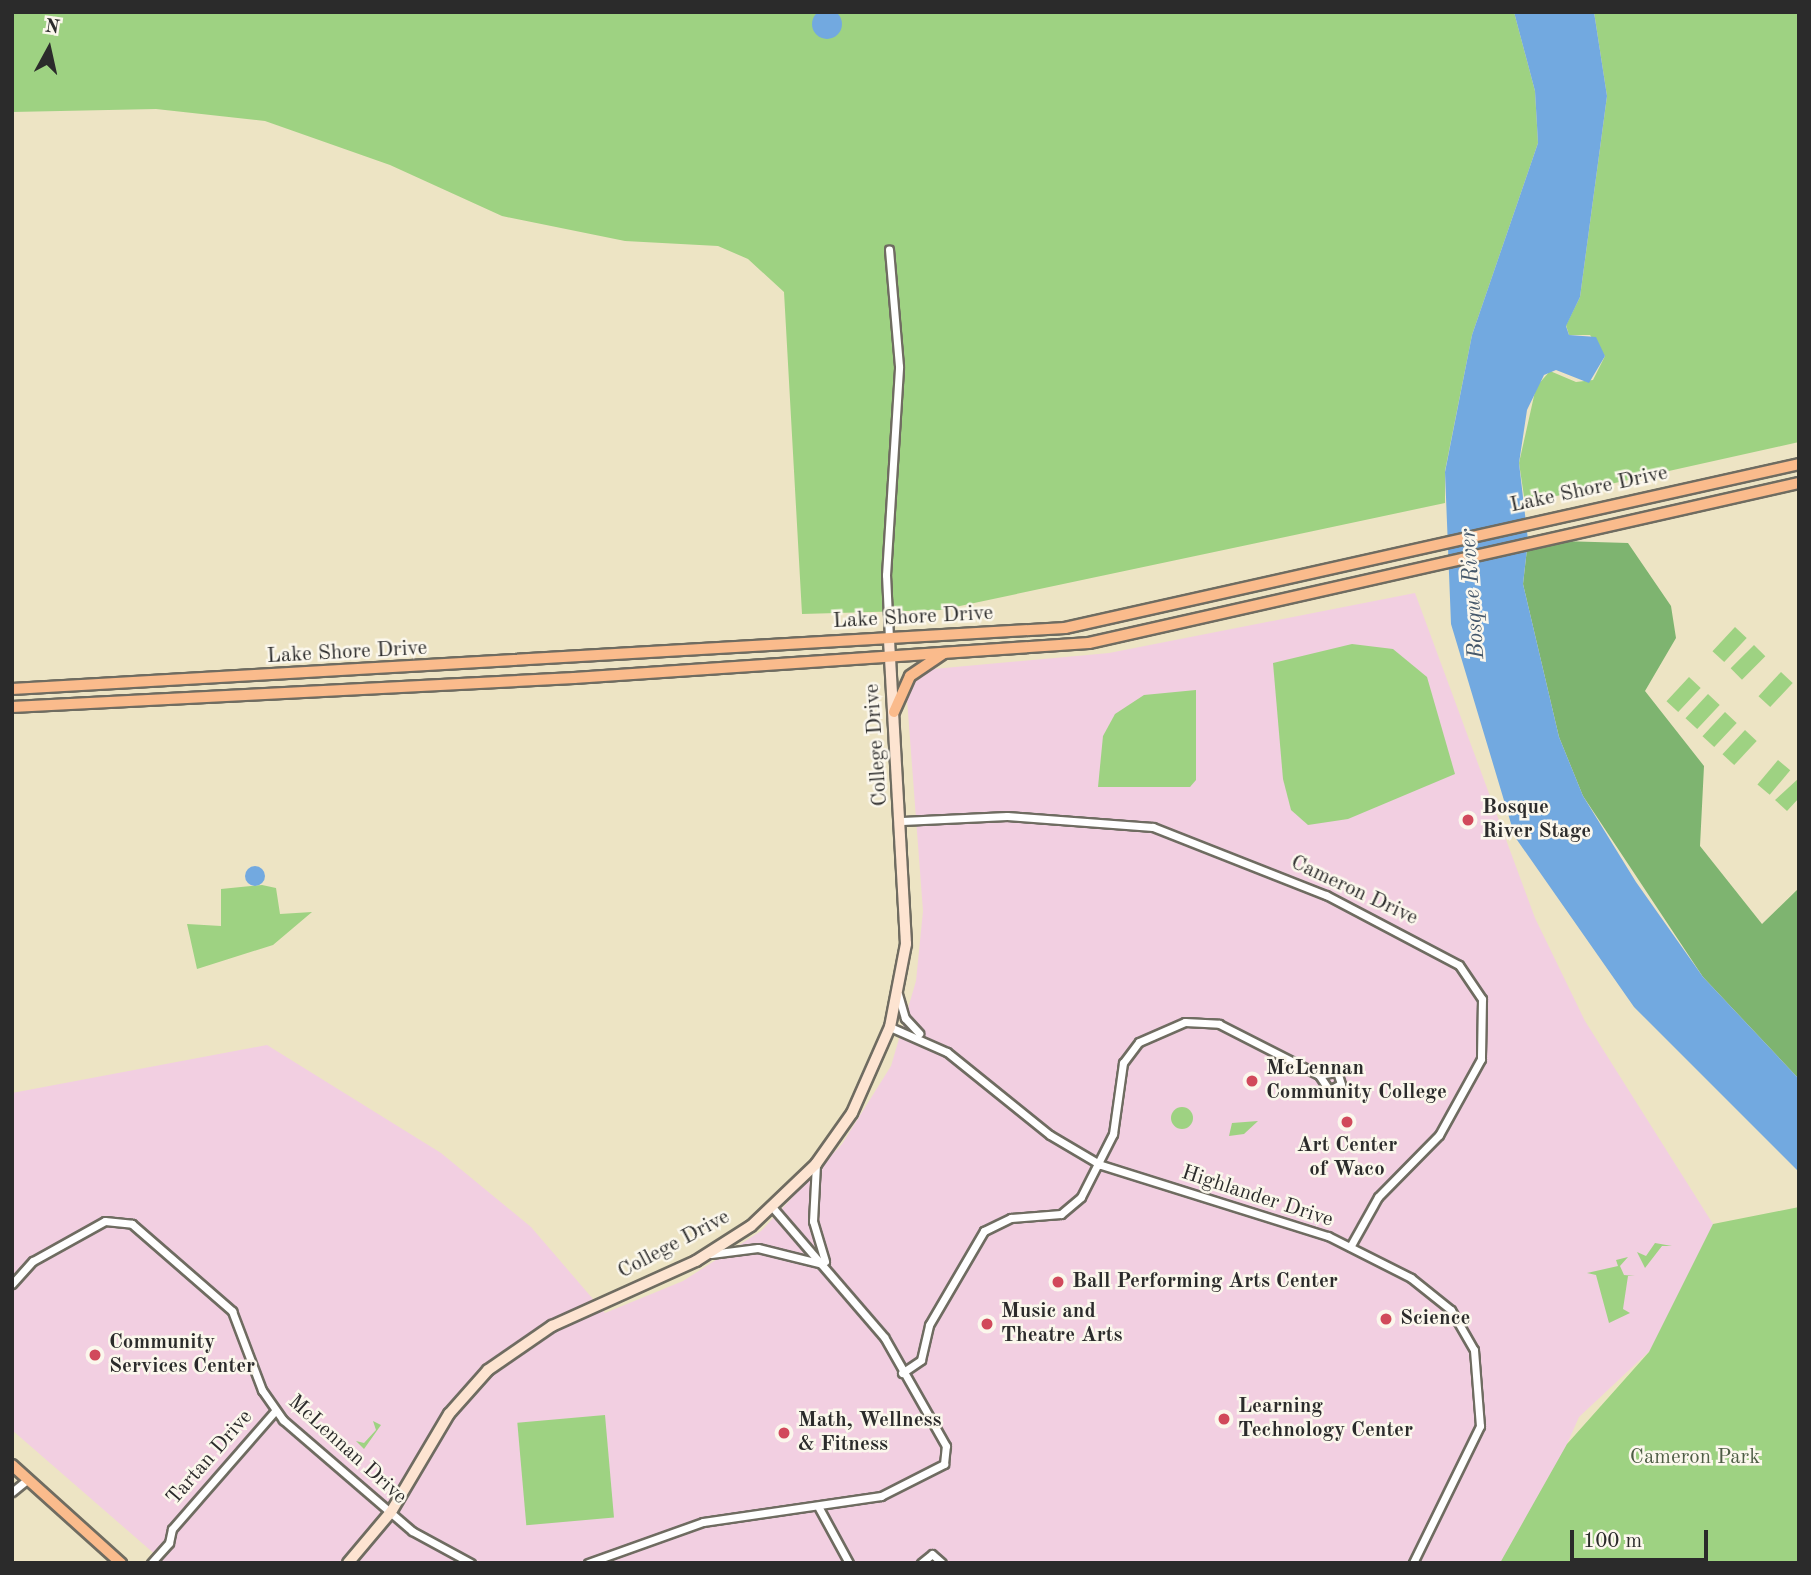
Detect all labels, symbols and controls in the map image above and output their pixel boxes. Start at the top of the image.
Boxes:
north arrow [14,14,84,84]
text: N [43,17,61,38]
street label: Lake Shore Drive [1508,461,1670,519]
water label: Bosque River [1455,528,1491,660]
street label: Lake Shore Drive [832,601,994,635]
street label: Lake Shore Drive [266,636,428,670]
street label: College Drive [860,683,894,807]
place label: Bosque River Stage [1482,795,1591,845]
marker: Bosque River Stage [1460,812,1476,828]
street label: Cameron Drive [1286,851,1422,931]
place label: McLennan Community College [1266,1056,1447,1106]
marker: McLennan Community College [1244,1073,1260,1089]
marker: Art Center of Waco [1339,1114,1355,1130]
place label: Art Center of Waco [1297,1133,1397,1183]
street label: Highlander Drive [1178,1161,1336,1233]
street label: College Drive [614,1205,734,1285]
place label: Ball Performing Arts Center [1072,1269,1338,1295]
marker: Ball Performing Arts Center [1050,1274,1066,1290]
place label: Music and Theatre Arts [1001,1299,1123,1349]
place label: Science [1400,1306,1470,1332]
marker: Science [1378,1311,1394,1327]
marker: Music and Theatre Arts [979,1316,995,1332]
place label: Community Services Center [109,1330,255,1380]
marker: Community Services Center [87,1347,103,1363]
street label: McLennan Drive [282,1390,412,1510]
place label: Learning Technology Center [1238,1394,1413,1444]
street label: Tartan Drive [162,1405,258,1511]
place label: Math, Wellness & Fitness [798,1408,942,1458]
marker: Learning Technology Center [1216,1411,1232,1427]
marker: Math, Wellness & Fitness [776,1425,792,1441]
park label: Cameron Park [1630,1445,1760,1471]
scale bar [1573,1516,1711,1560]
text: 100 m [1583,1531,1642,1552]

